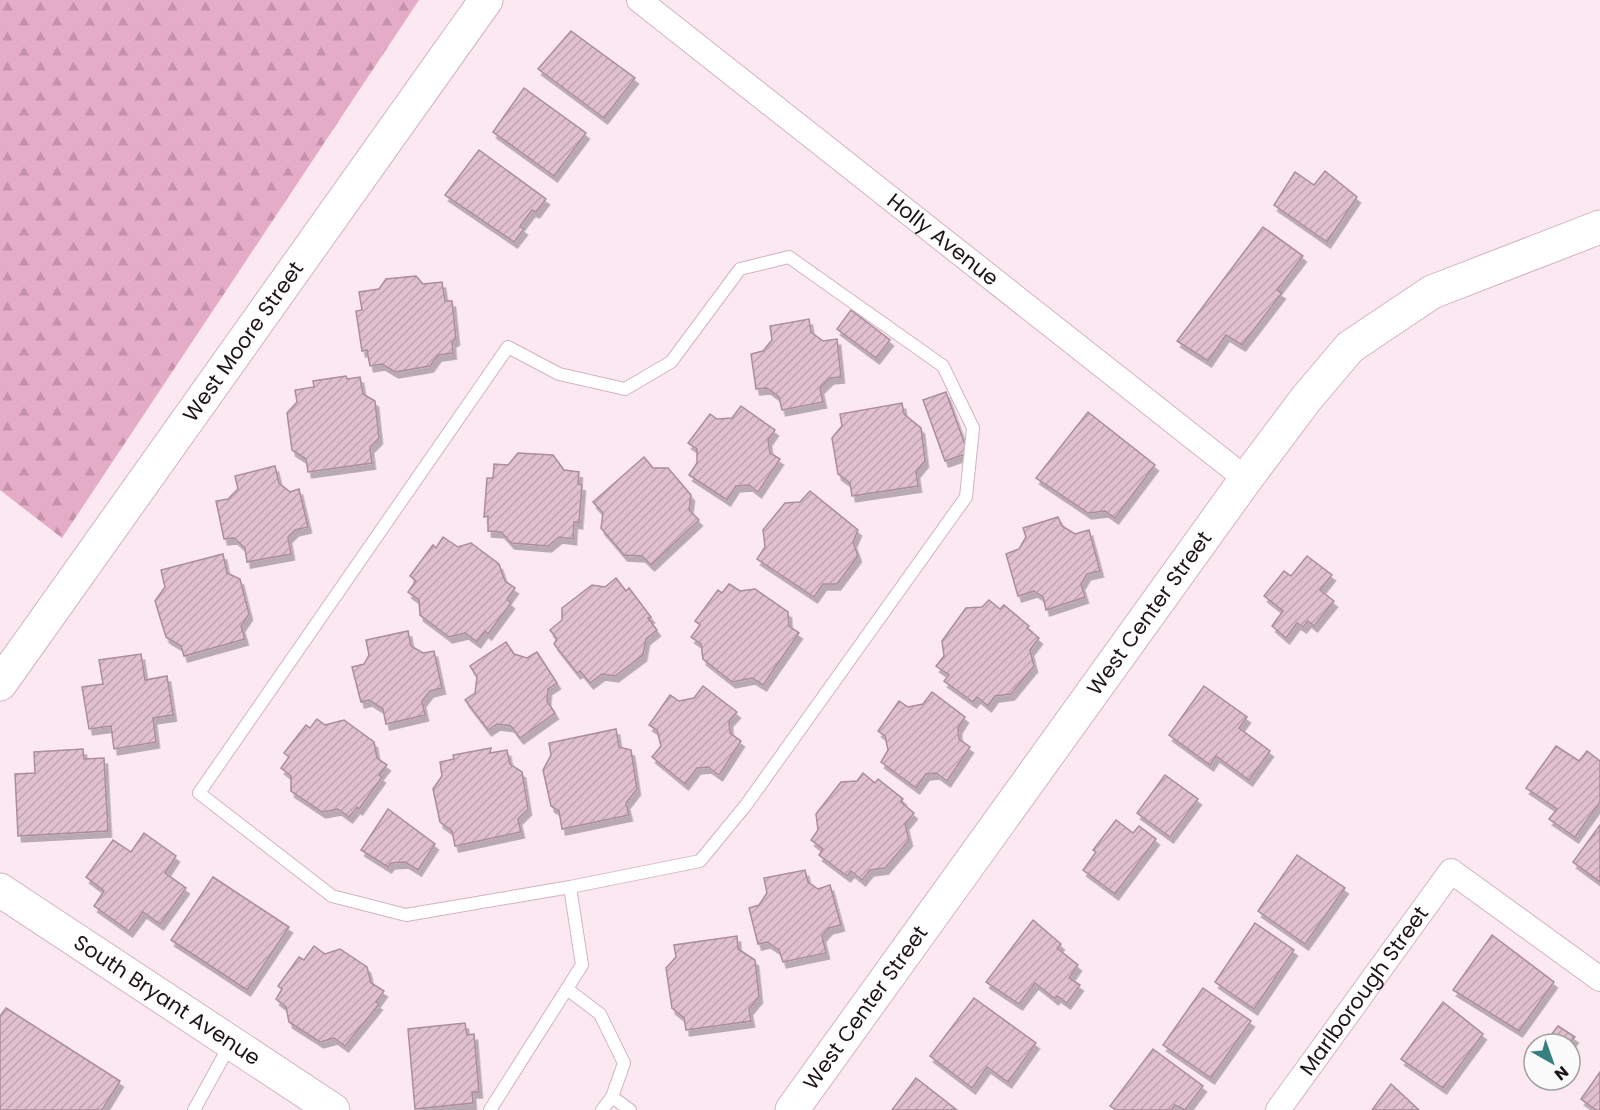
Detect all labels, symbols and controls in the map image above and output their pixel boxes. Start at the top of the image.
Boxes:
street label: Holly Avenue [881,186,1005,292]
street label: West Moore Street [176,255,310,428]
street label: West Center Street [1080,525,1218,701]
street label: Marlborough Street [1293,900,1435,1081]
street label: West Center Street [796,919,934,1096]
street label: South Bryant Avenue [68,928,266,1072]
north arrow [1522,1032,1582,1092]
text: N [1549,1060,1573,1086]

